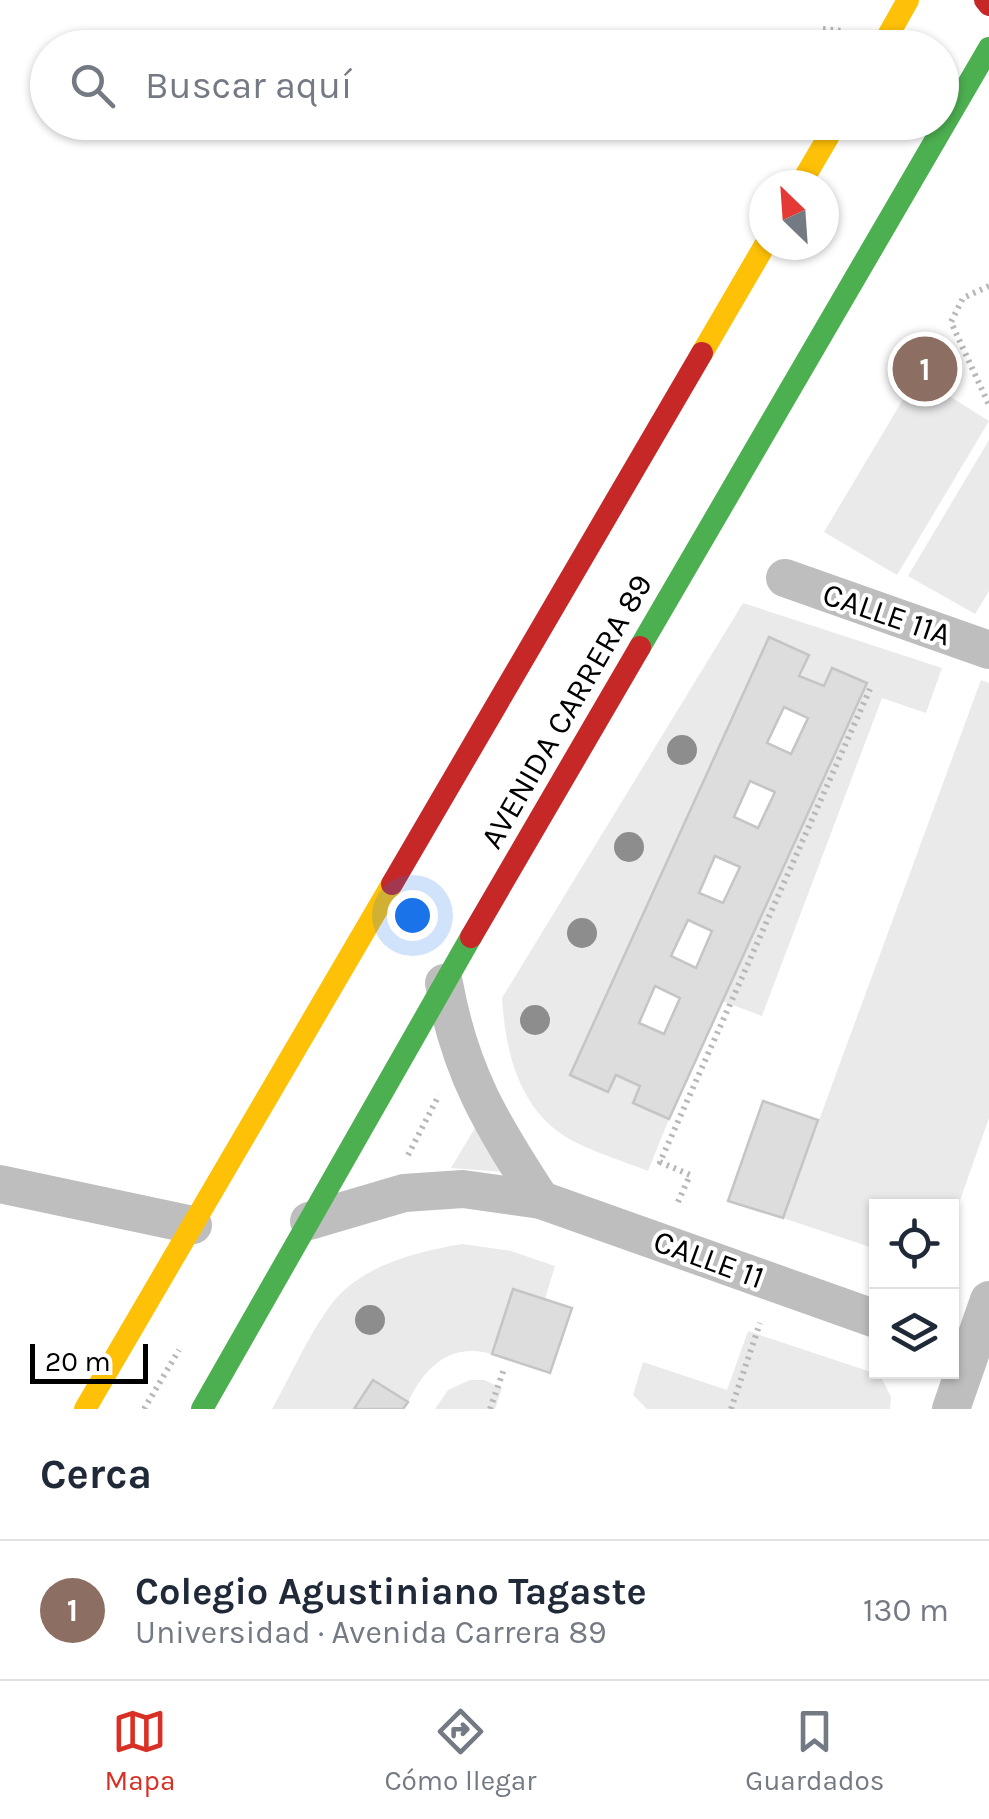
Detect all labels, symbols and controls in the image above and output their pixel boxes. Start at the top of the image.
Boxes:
search box [30,30,959,140]
icon: search [65,58,120,113]
text: Buscar aquí [145,63,352,108]
north arrow [749,170,839,260]
pin: 1 [892,332,958,406]
street label: AVENIDA CARRERA 89 [473,568,660,855]
street label: CALLE 11A [818,575,956,654]
your location [387,890,438,941]
map controls [869,1199,959,1379]
button: locate [869,1199,959,1289]
street label: CALLE 11 [649,1222,769,1296]
button: layers [869,1289,959,1379]
scale bar [30,1339,148,1384]
text: 20 m [45,1345,111,1378]
text: Cerca [40,1449,152,1499]
text: Colegio Agustiniano Tagaste [135,1569,647,1614]
text: 1 [67,1592,78,1629]
text: 130 m [863,1592,949,1629]
text: Universidad · Avenida Carrera 89 [135,1614,607,1651]
tab: Mapa [104,1704,175,1797]
tab: Cómo llegar [384,1704,536,1797]
tab: Guardados [745,1704,885,1797]

